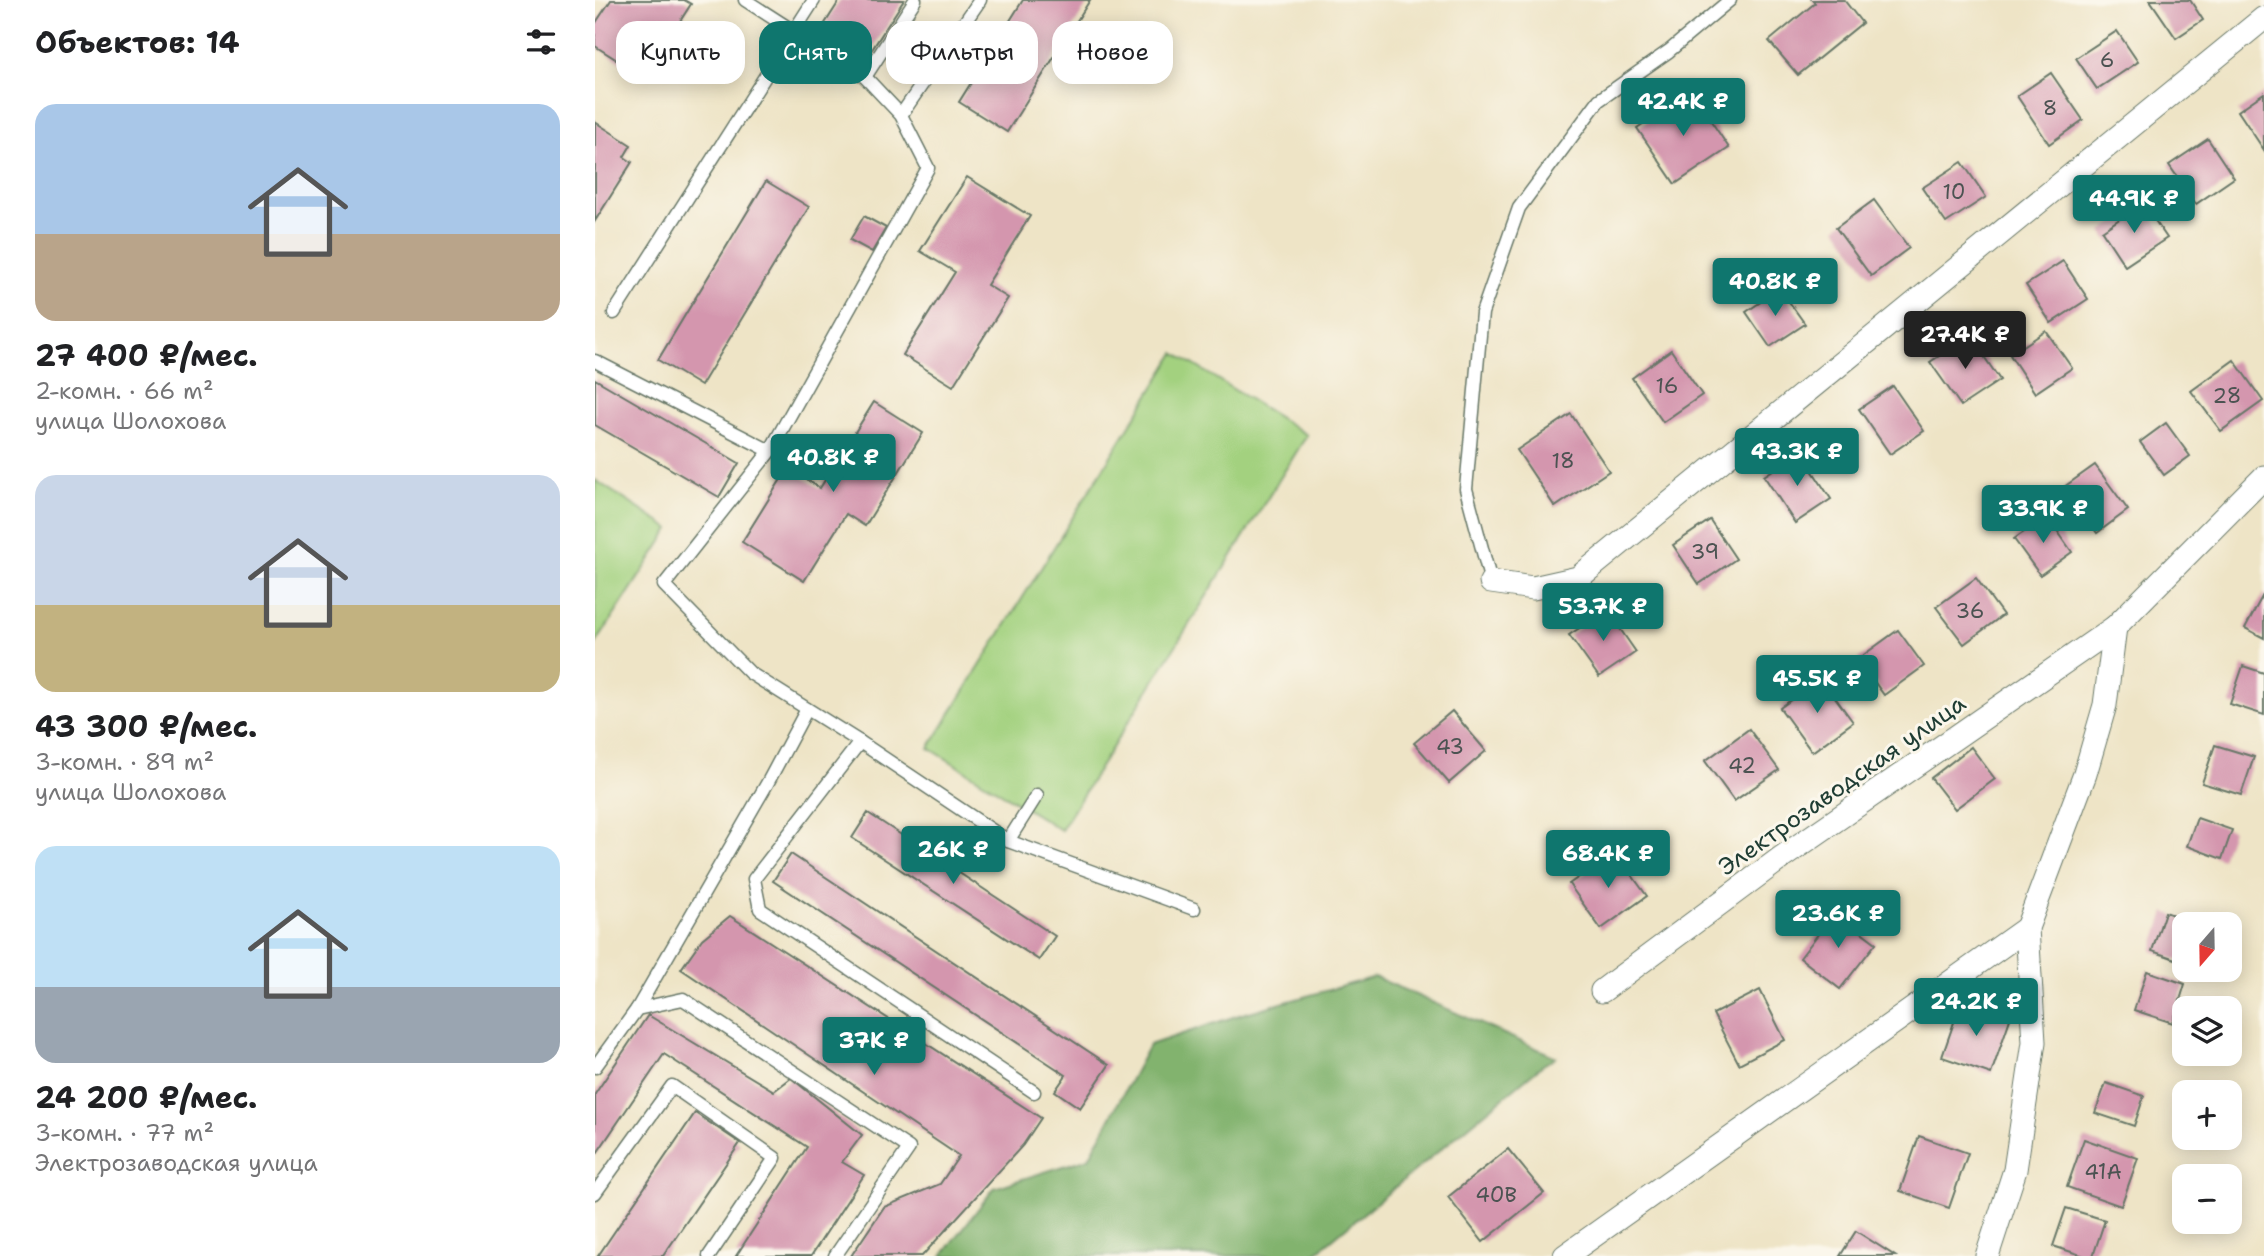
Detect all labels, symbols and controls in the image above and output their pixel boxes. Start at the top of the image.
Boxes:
chip: Купить [616,21,745,84]
chip: Снять [759,21,872,84]
chip: Фильтры [886,21,1038,84]
chip: Новое [1052,21,1173,84]
text: Объектов: 14 [35,22,240,63]
icon: filters [522,23,560,61]
house number: 6 [2100,46,2114,74]
pin: 42.4K ₽ [1618,78,1748,138]
text: 42.4K ₽ [1637,86,1729,116]
house number: 8 [2043,94,2057,122]
icon: home [235,149,361,275]
pin: 44.9K ₽ [2069,176,2199,235]
house number: 10 [1943,178,1965,206]
text: 44.9K ₽ [2089,183,2179,213]
pin: 40.8K ₽ [1710,258,1840,318]
text: 40.8K ₽ [1729,266,1821,296]
pin: 27.4K ₽ [1900,312,2030,371]
text: 27.4K ₽ [1920,319,2010,349]
text: 27 400 ₽/мес. [35,335,258,376]
house number: 16 [1656,372,1678,400]
text: 2-комн. · 66 m² [35,376,214,406]
house number: 28 [2213,382,2241,410]
text: улица Шолохова [35,406,226,436]
pin: 43.3K ₽ [1732,428,1862,488]
pin: 40.8K ₽ [768,434,898,494]
text: 43.3K ₽ [1751,436,1843,466]
text: 40.8K ₽ [787,442,879,472]
house number: 18 [1551,447,1575,475]
pin: 33.9K ₽ [1978,486,2108,545]
text: 33.9K ₽ [1998,493,2088,523]
icon: home [235,520,361,646]
house number: 39 [1691,538,1719,566]
pin: 53.7K ₽ [1538,584,1668,643]
text: 53.7K ₽ [1558,591,1648,621]
house number: 36 [1956,597,1984,625]
pin: 45.5K ₽ [1752,656,1882,715]
text: 45.5K ₽ [1772,663,1862,693]
street label: Электрозаводская улица [1712,687,1972,883]
text: 43 300 ₽/мес. [35,706,257,747]
house number: 43 [1436,733,1464,761]
text: 3-комн. · 89 m² [35,747,214,777]
house number: 42 [1728,752,1756,780]
text: улица Шолохова [35,777,226,807]
pin: 26K ₽ [904,826,1002,886]
pin: 68.4K ₽ [1543,830,1673,890]
text: 26K ₽ [917,834,989,864]
text: 68.4K ₽ [1562,838,1654,868]
pin: 23.6K ₽ [1773,890,1903,950]
icon: home [235,891,361,1017]
text: 23.6K ₽ [1791,898,1885,928]
north arrow [2172,912,2242,982]
map controls [2172,912,2242,1234]
pin: 24.2K ₽ [1911,978,2041,1038]
text: 24.2K ₽ [1930,986,2022,1016]
button: layers [2172,996,2242,1066]
pin: 37K ₽ [825,1018,923,1077]
text: 37K ₽ [839,1025,909,1055]
text: 24 200 ₽/мес. [35,1077,257,1118]
button: + [2172,1080,2242,1150]
text: 3-комн. · 77 m² [35,1118,214,1148]
text: Электрозаводская улица [35,1148,318,1178]
house number: 41А [2084,1158,2122,1186]
button: − [2172,1164,2242,1234]
house number: 40В [1475,1181,1517,1209]

